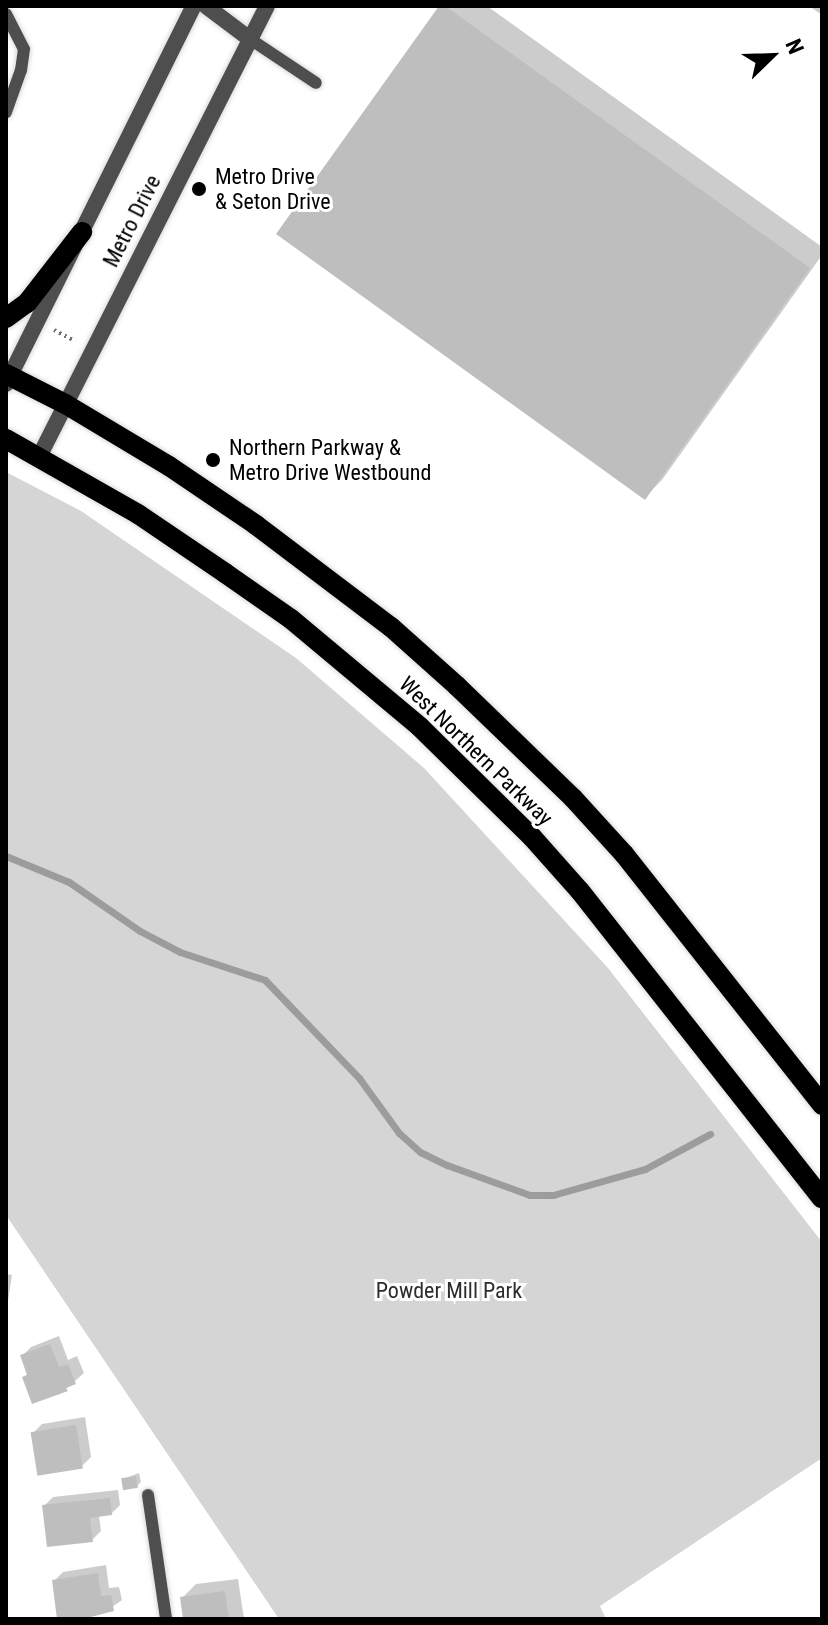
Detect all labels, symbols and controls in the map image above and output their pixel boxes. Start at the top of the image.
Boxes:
north arrow [732,16,812,96]
text: N [780,35,809,58]
place label: Metro Drive & Seton Drive [215,163,331,214]
street label: Metro Drive [98,170,166,272]
marker: Metro Drive & Seton Drive [190,180,208,198]
place label: Northern Parkway & Metro Drive Westbound [229,434,431,486]
marker: Northern Parkway & Metro Drive Westbound [204,451,222,469]
street label: West Northern Parkway [394,671,558,831]
park label: Powder Mill Park [376,1278,522,1304]

